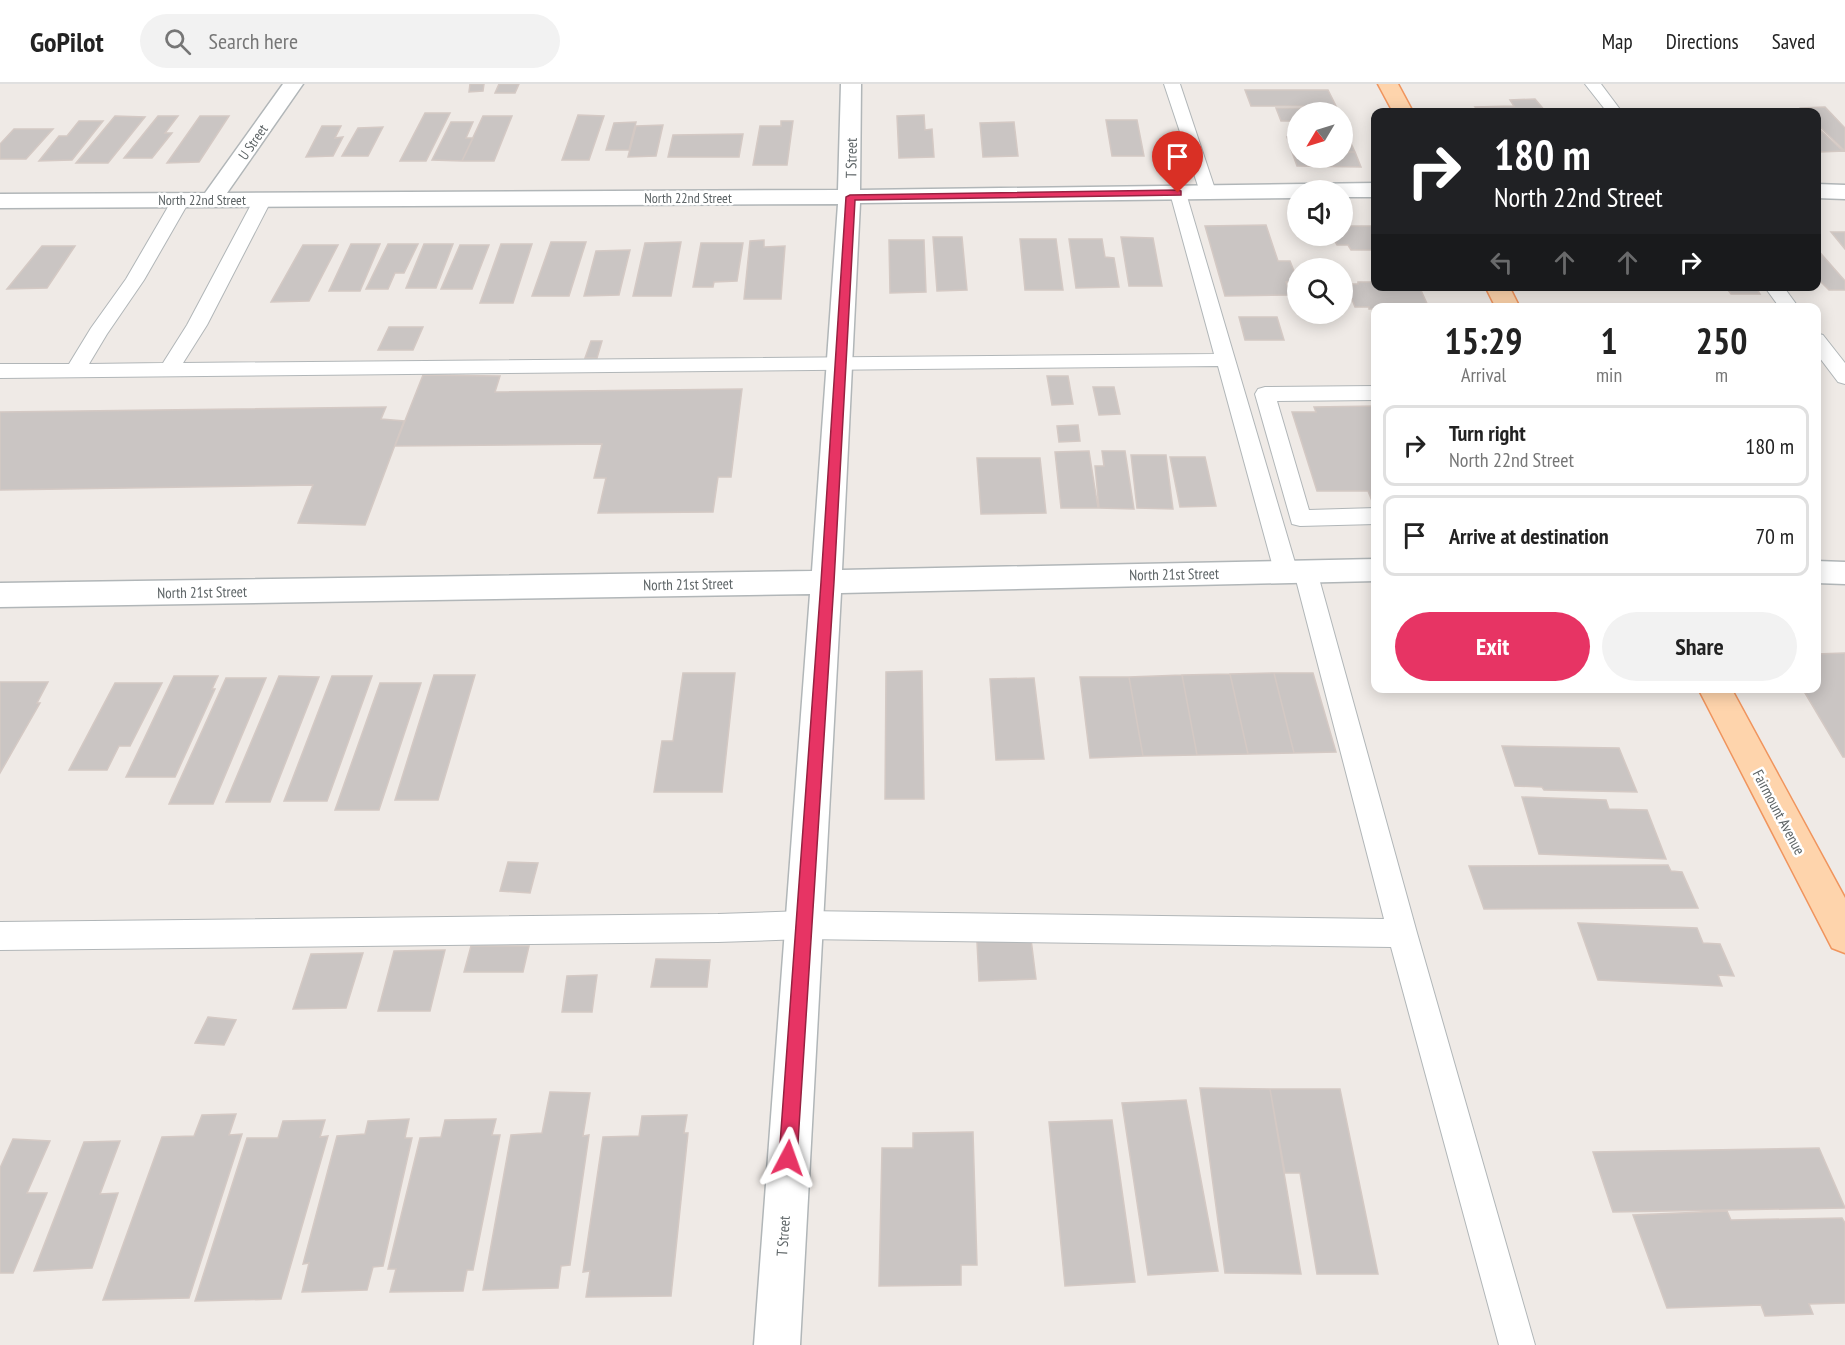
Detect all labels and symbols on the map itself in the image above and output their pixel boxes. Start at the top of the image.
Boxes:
north arrow [1287,102,1353,168]
street label: U Street [234,121,272,163]
pin [1152,131,1203,193]
street label: T Street [841,138,861,178]
street label: North 22nd Street [644,189,732,207]
street label: North 22nd Street [158,191,246,209]
street label: North 21st Street [1129,564,1219,584]
street label: North 21st Street [643,574,733,594]
street label: North 21st Street [157,582,247,602]
street label: Fairmount Avenue [1749,766,1809,858]
position arrow [756,1126,820,1190]
street label: T Street [772,1215,794,1257]

